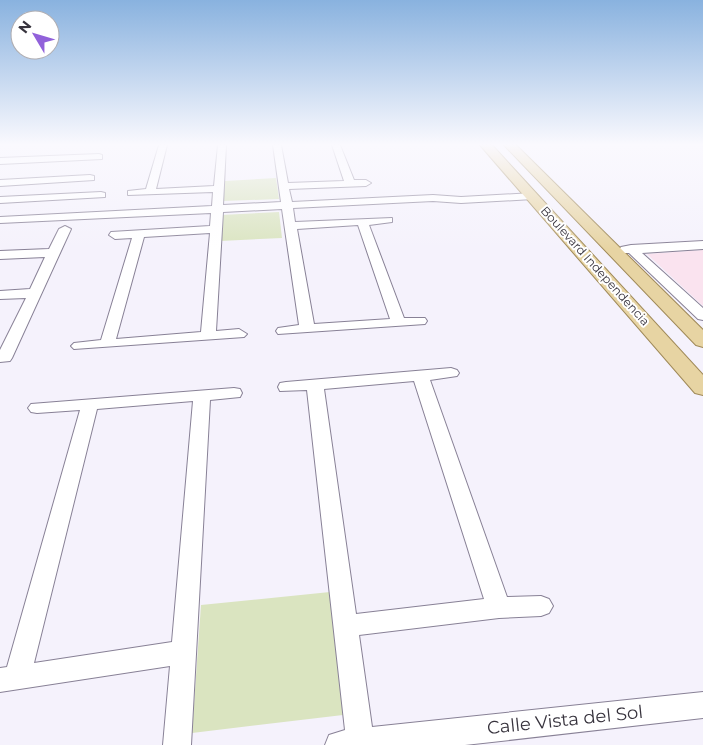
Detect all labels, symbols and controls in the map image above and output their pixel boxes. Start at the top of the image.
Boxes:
north arrow [10,10,60,60]
text: N [14,17,35,37]
street label: Boulevard Independencia [538,203,653,328]
street label: Calle Vista del Sol [486,701,644,739]

